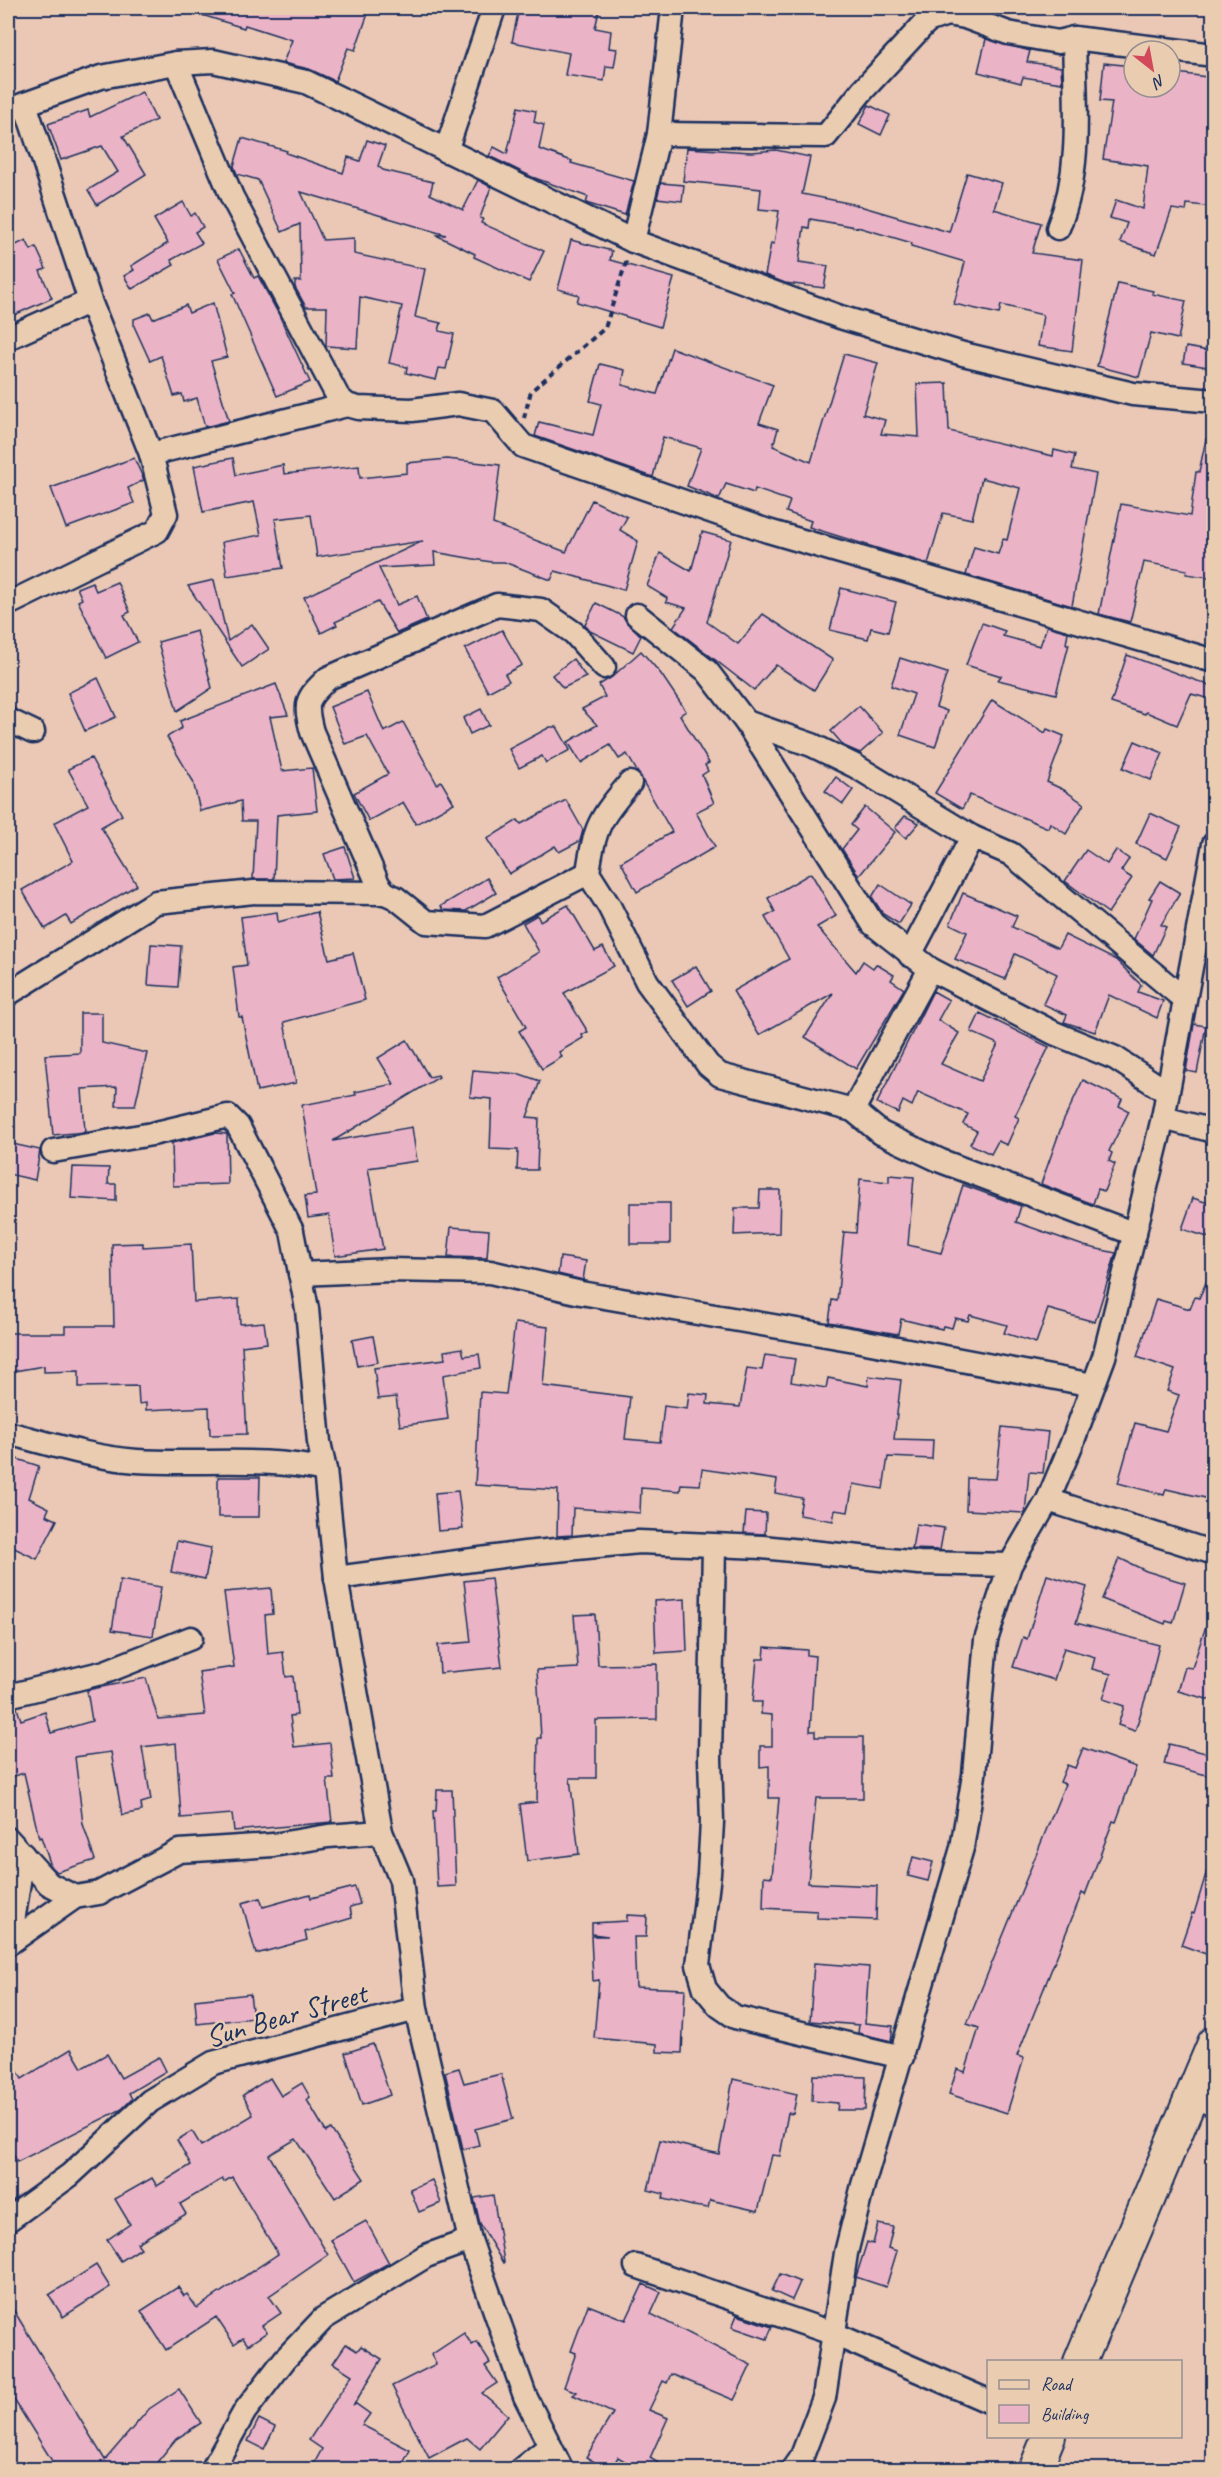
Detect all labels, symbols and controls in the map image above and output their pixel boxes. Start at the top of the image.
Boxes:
north arrow [1122,39,1182,99]
text: N [1147,70,1169,94]
street label: Sun Bear Street [201,1973,374,2056]
legend [987,2360,1182,2438]
text: Road [1041,2373,1074,2395]
text: Building [1041,2403,1090,2425]

